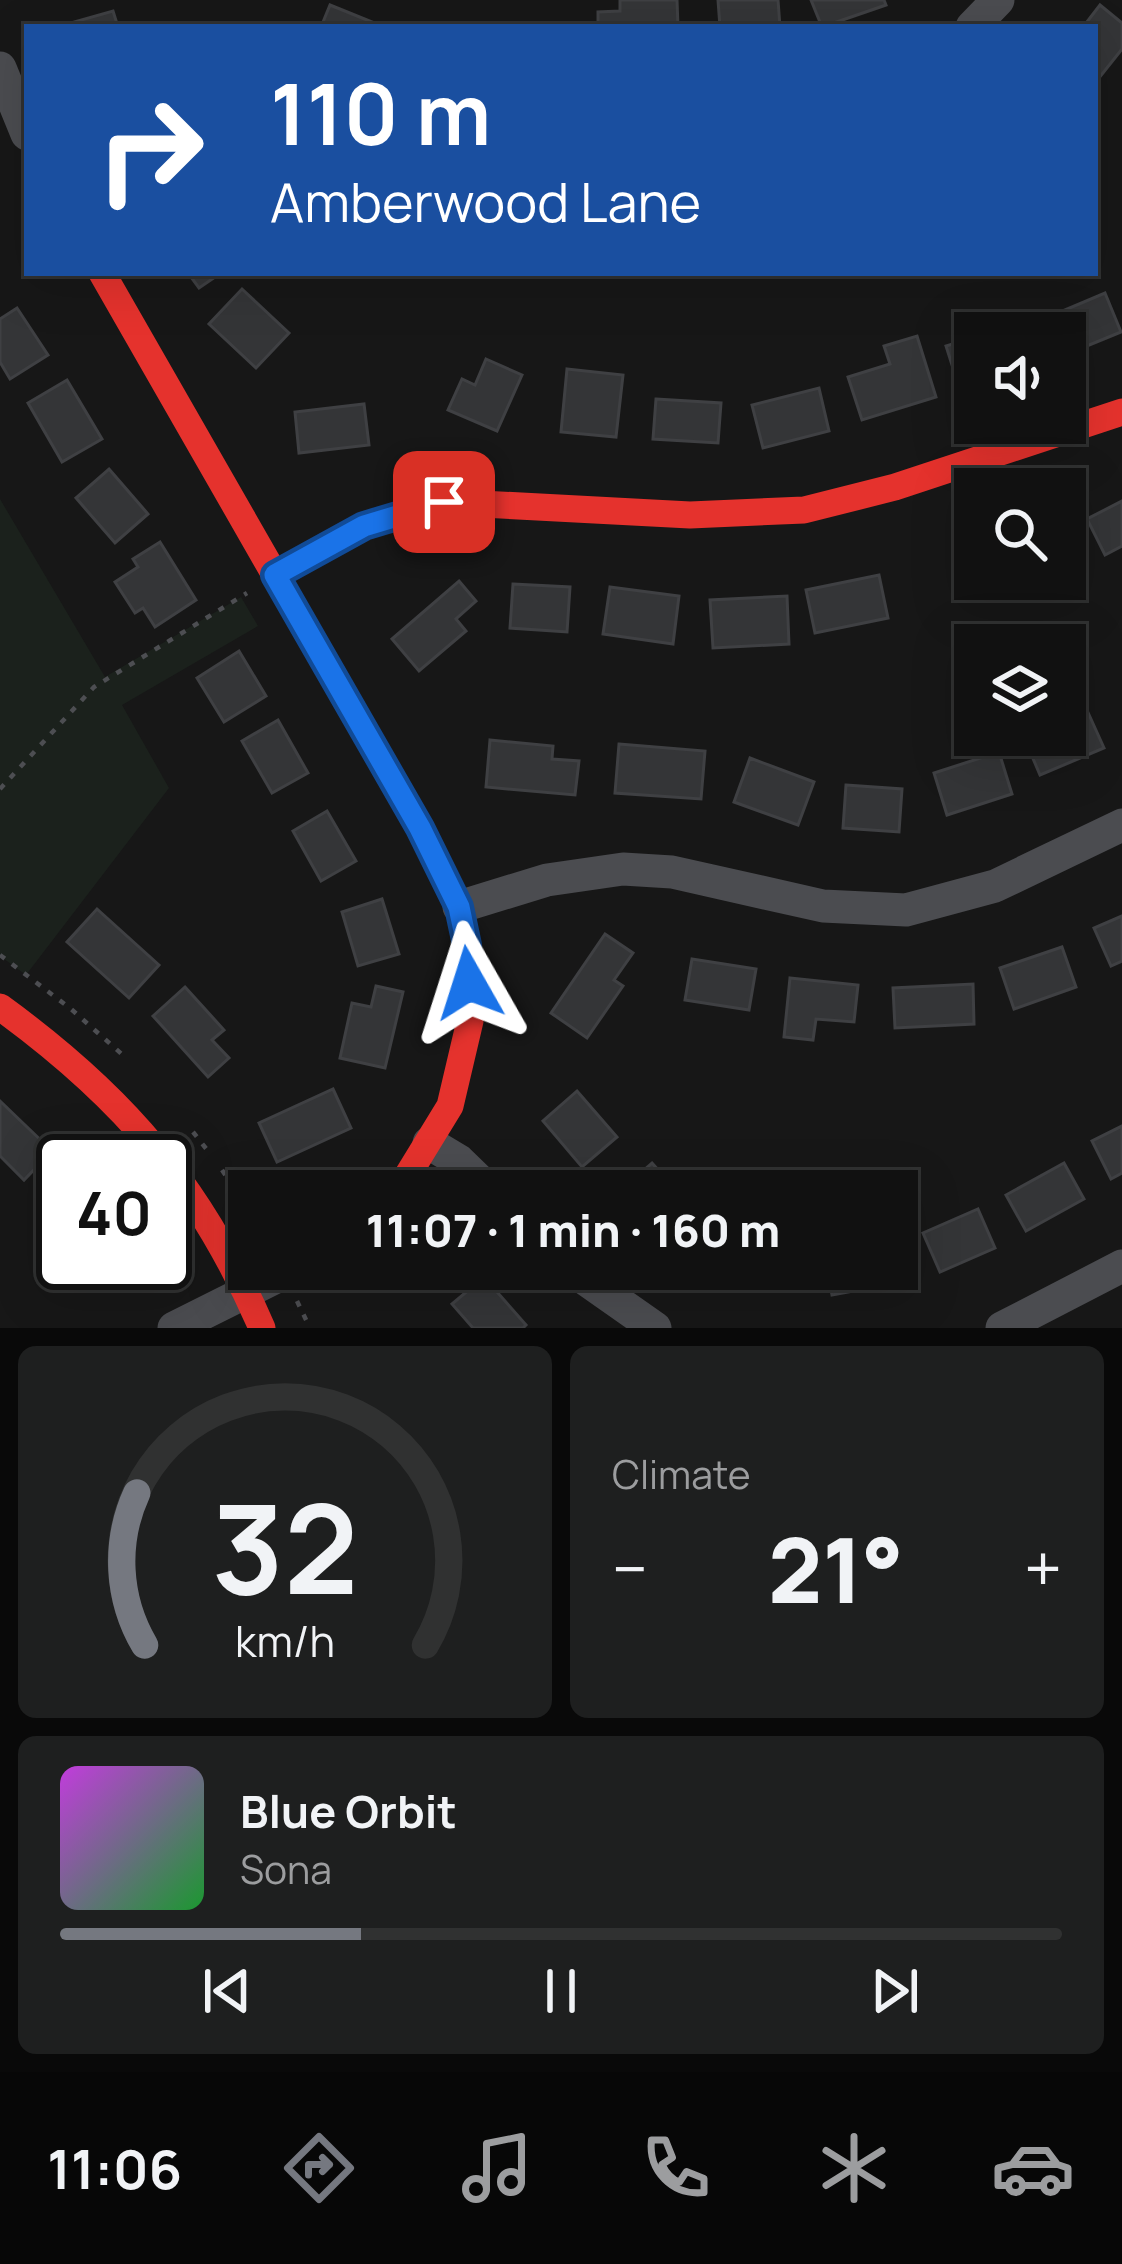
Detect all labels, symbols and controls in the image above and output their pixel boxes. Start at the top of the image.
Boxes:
text: 110 m [270,55,491,170]
icon: right [72,72,228,228]
text: Amberwood Lane [270,164,701,238]
map controls [954,312,1086,756]
button: sound [954,312,1086,444]
pin [393,451,495,553]
button: search [954,468,1086,600]
icon: arrive [411,469,477,535]
button: layers [954,624,1086,756]
position arrow [406,920,532,1046]
speed limit sign: 40 [36,1134,192,1290]
text: 11:07 · 1 min · 160 m [366,1199,780,1261]
text: Climate [612,1447,751,1501]
text: 32 [212,1461,358,1631]
text: 21° [768,1507,904,1630]
text: − [612,1523,648,1613]
text: + [1024,1523,1062,1613]
text: km/h [235,1611,335,1670]
text: Blue Orbit [240,1780,457,1842]
text: Sona [240,1842,332,1896]
icon: previous [194,1958,260,2024]
icon: pause [528,1958,594,2024]
icon: next [862,1958,928,2024]
icon: directions [277,2126,361,2210]
icon: music [455,2126,539,2210]
icon: phone [634,2126,718,2210]
icon: climate [812,2126,896,2210]
icon: car [991,2126,1075,2210]
text: 11:06 [47,2131,182,2205]

